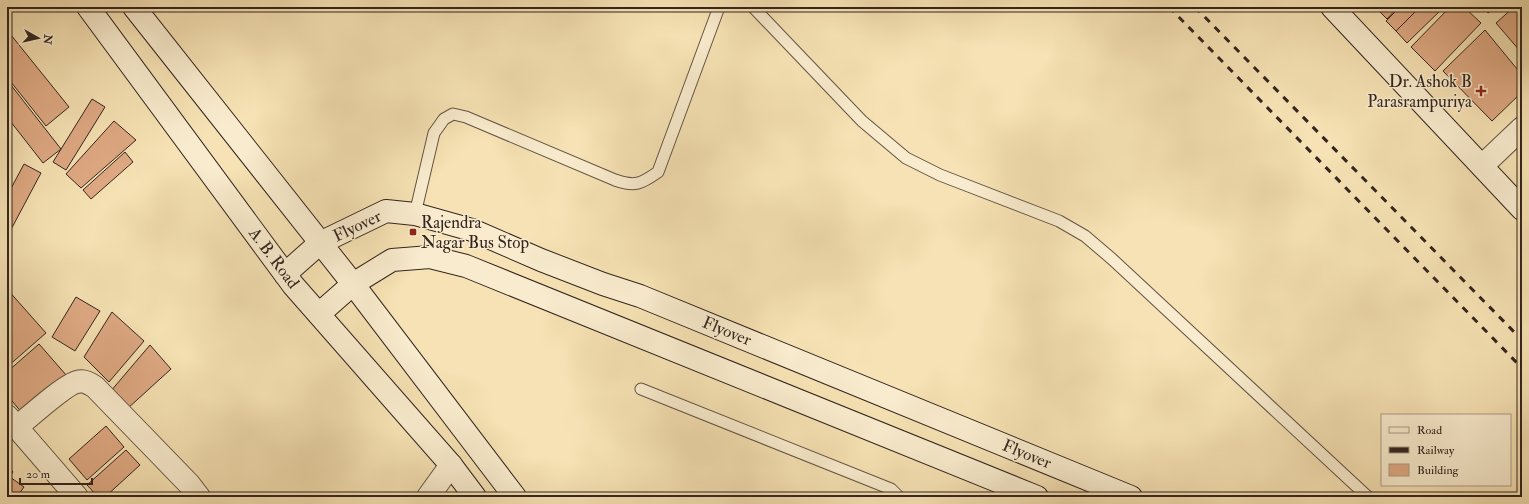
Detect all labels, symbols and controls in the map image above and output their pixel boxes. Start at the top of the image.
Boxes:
north arrow [18,18,58,58]
text: N [40,33,55,46]
place label: Dr. Ashok B Parasrampuriya [1367,71,1473,113]
marker: Dr. Ashok B Parasrampuriya [1475,85,1487,97]
street label: Flyover [329,205,386,248]
place label: Rajendra Nagar Bus Stop [421,212,530,254]
street label: A. B. Road [244,222,304,293]
marker: Rajendra Nagar Bus Stop [408,227,418,237]
street label: Flyover [699,312,755,351]
legend [1381,414,1511,486]
text: Road [1417,423,1442,438]
street label: Flyover [999,435,1055,474]
text: Railway [1417,443,1455,458]
scale bar [20,460,92,486]
text: Building [1417,463,1460,478]
text: 20 m [26,467,51,482]

